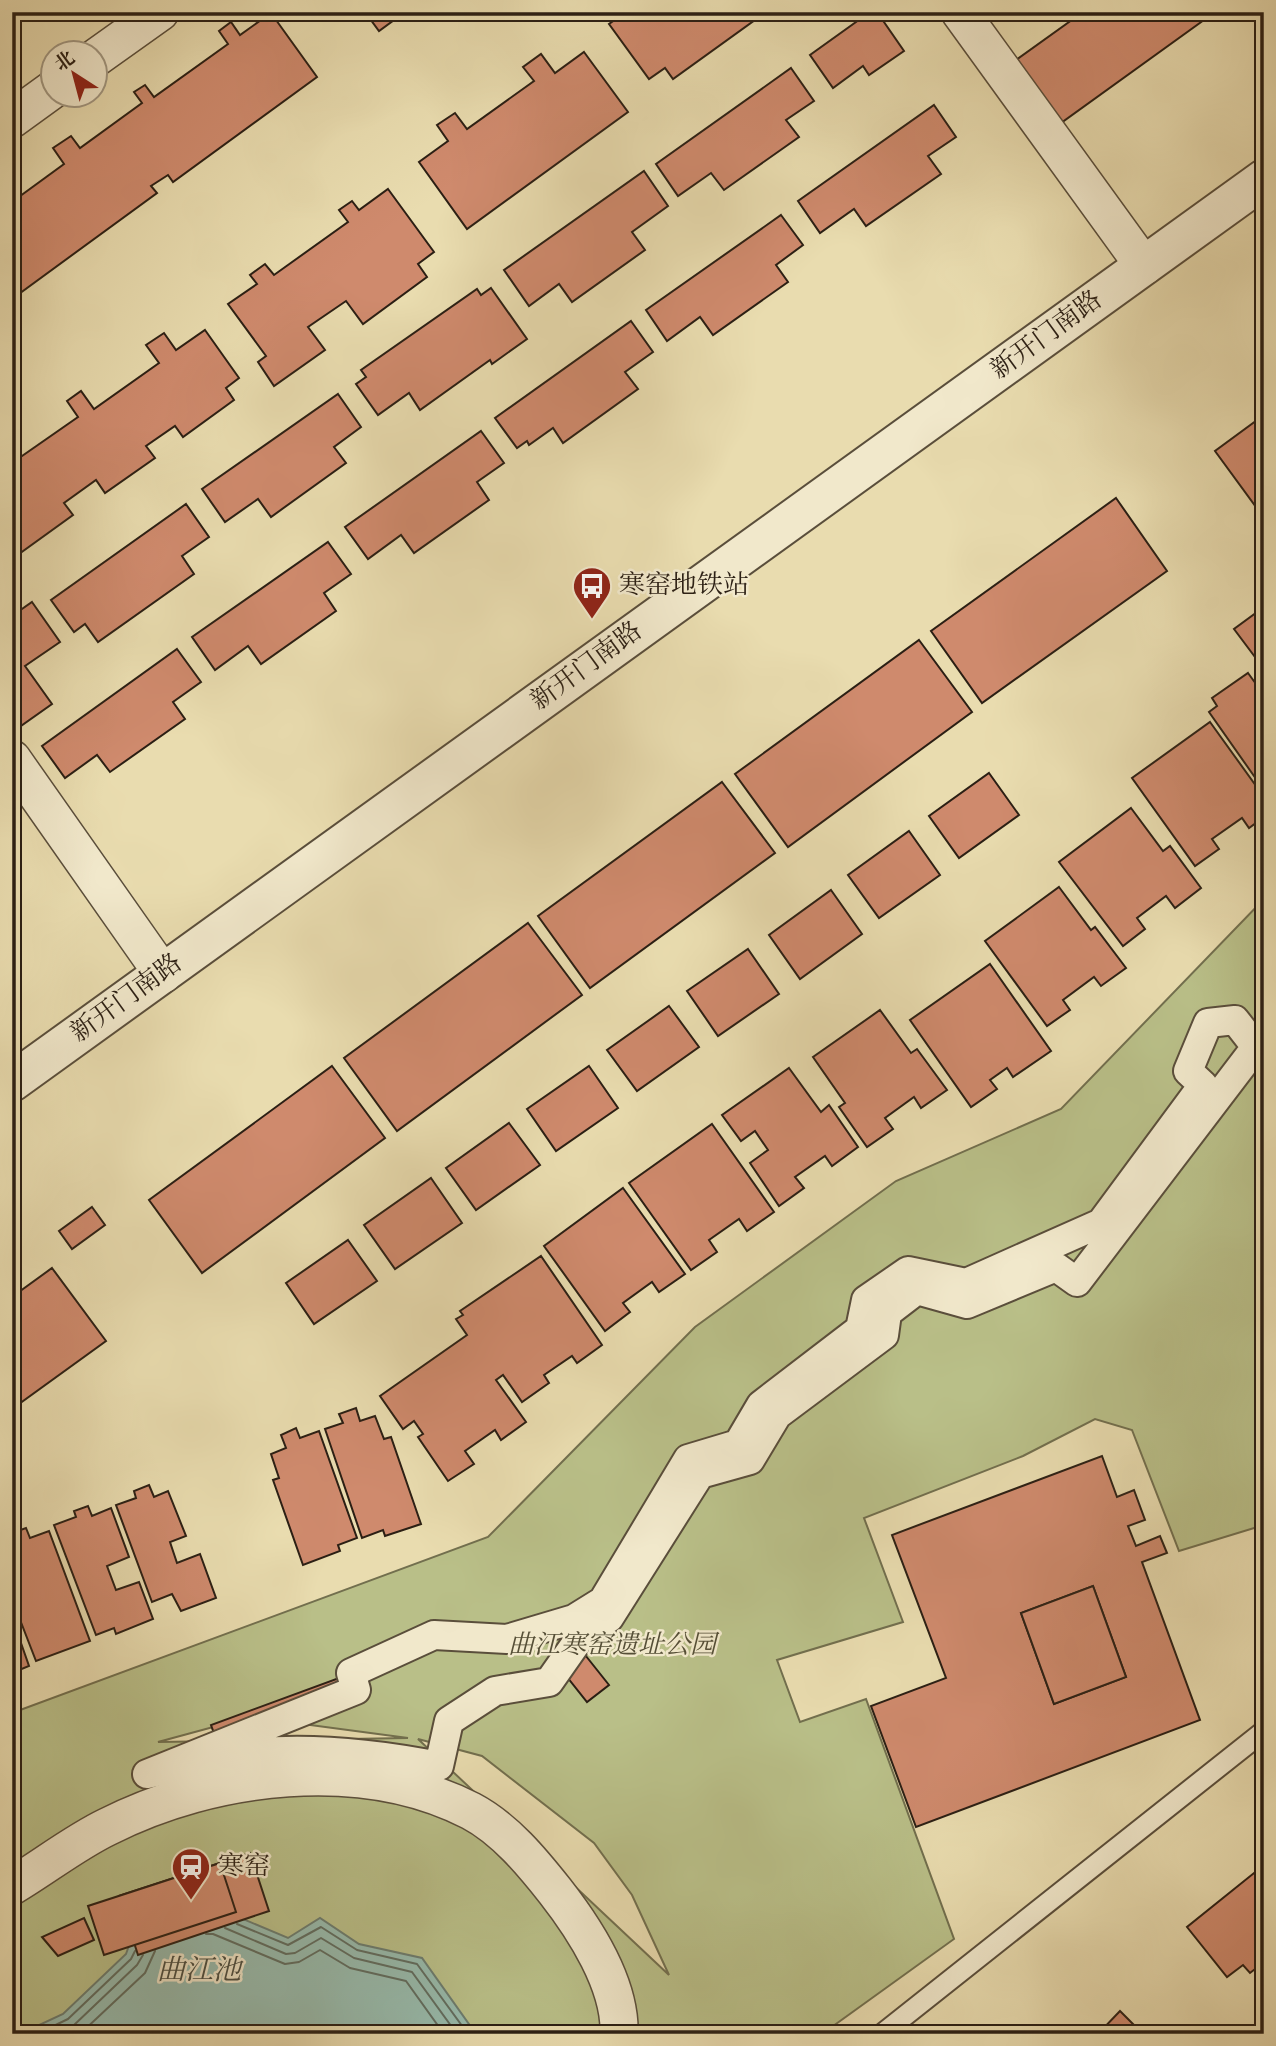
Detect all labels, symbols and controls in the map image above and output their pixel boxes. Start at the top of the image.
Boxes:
north arrow [38,38,108,108]
text: 北 [50,46,81,79]
street label: 新开门南路 [984,283,1110,389]
bus stop icon: 寒窑地铁站 [571,565,613,620]
place label: 寒窑地铁站 [619,568,749,605]
street label: 新开门南路 [524,614,650,720]
street label: 新开门南路 [64,946,190,1052]
park label: 曲江寒窑遗址公园 [508,1628,720,1665]
station icon: 寒窑 [170,1846,212,1901]
place label: 寒窑 [218,1849,270,1886]
water label: 曲江池 [157,1952,244,1992]

